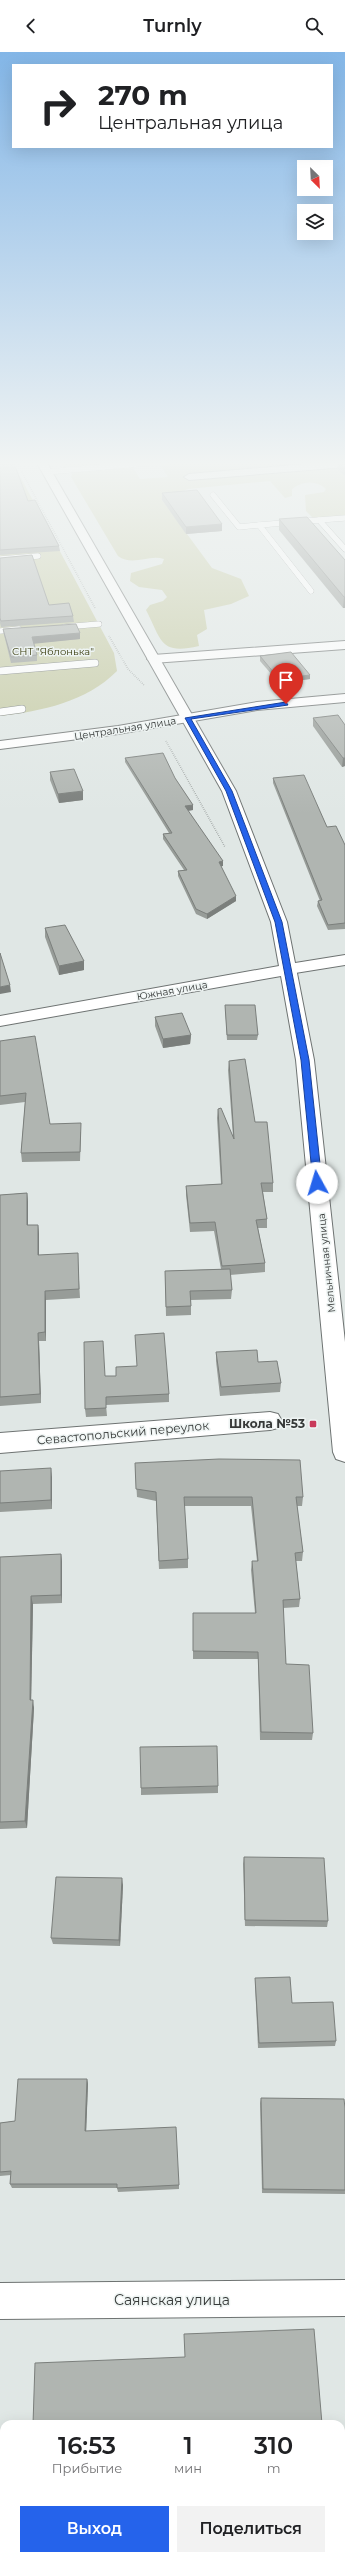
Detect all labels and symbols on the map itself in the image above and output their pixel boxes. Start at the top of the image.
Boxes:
north arrow [297,160,333,196]
park label: СНТ "Яблонька" [12,645,94,658]
pin [269,663,303,704]
street label: Центральная улица [73,714,177,743]
street label: Южная улица [136,978,208,1003]
position arrow [296,1162,338,1204]
street label: Мельничная улица [315,1213,338,1313]
place label: Школа №53 [229,1416,305,1431]
street label: Севастопольский переулок [36,1418,210,1448]
marker: Школа №53 [308,1419,318,1429]
street label: Саянская улица [114,2291,230,2309]

